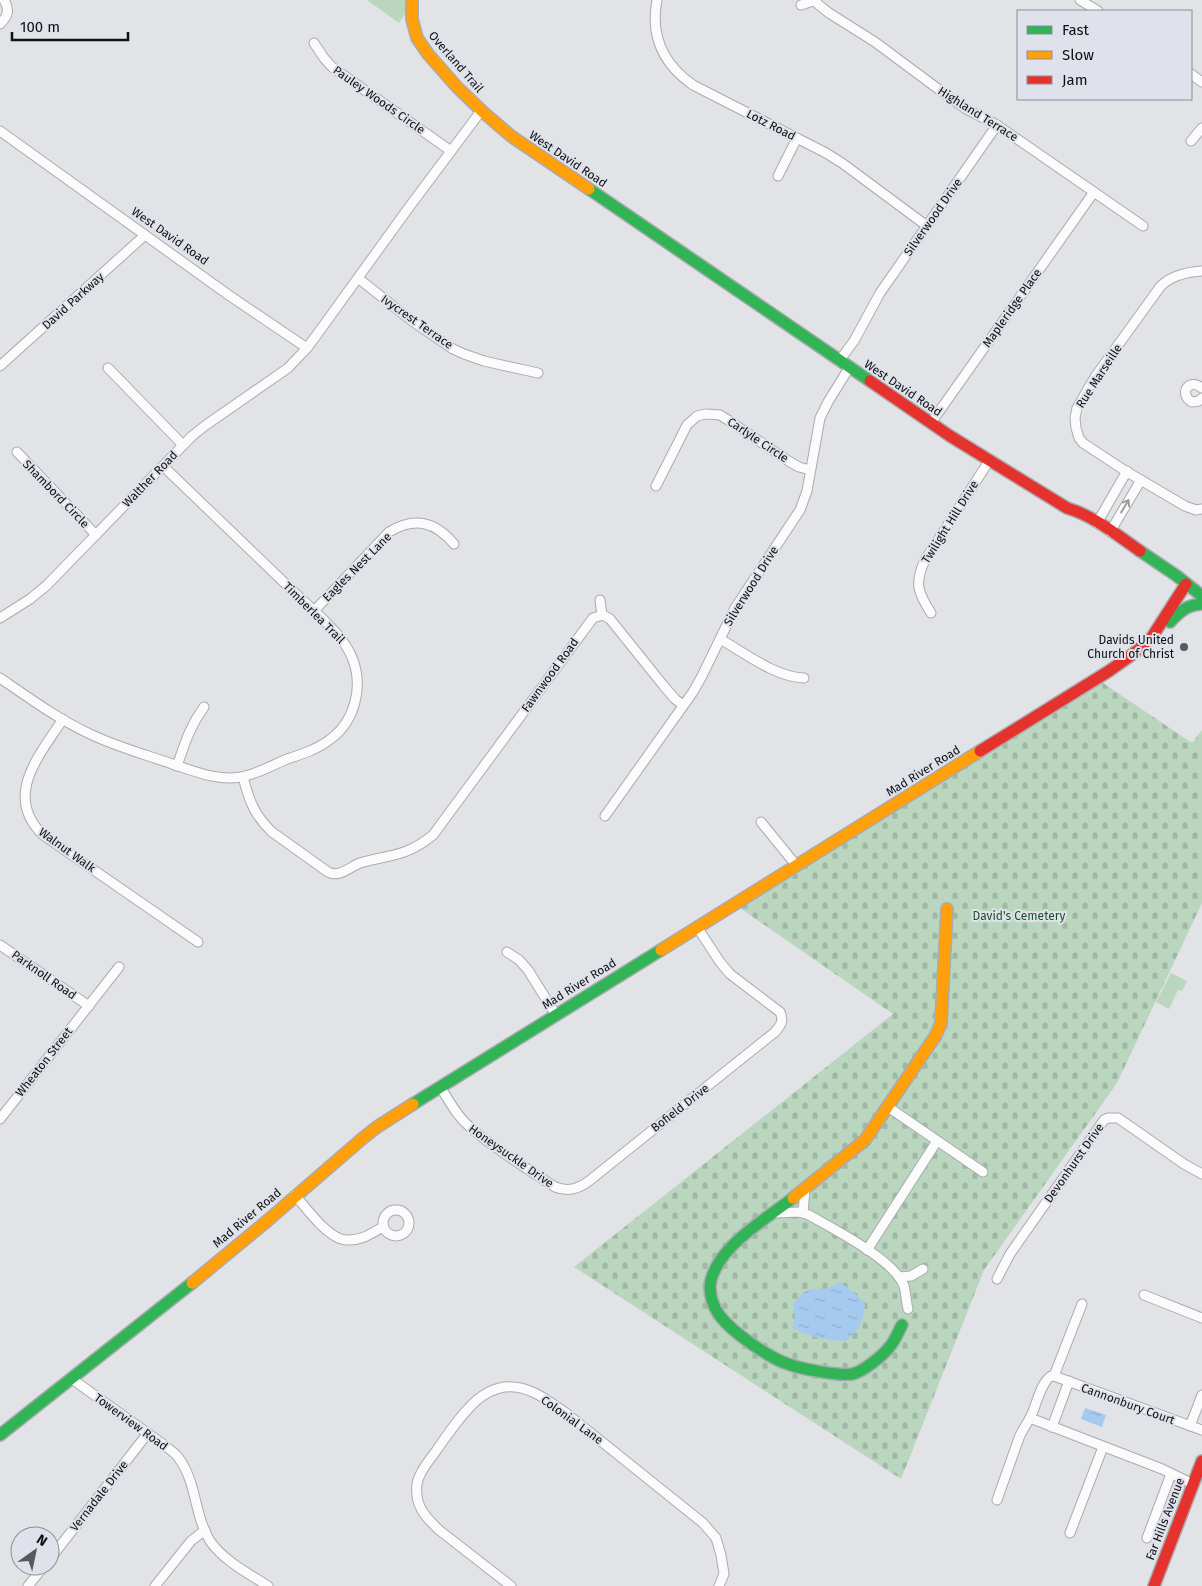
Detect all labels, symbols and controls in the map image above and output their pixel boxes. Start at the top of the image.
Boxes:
scale bar [12,10,129,42]
legend [1017,10,1192,100]
text: 100 m [20,18,60,36]
text: Fast [1062,21,1089,39]
street label: Overland Trail [426,29,487,96]
text: Slow [1062,46,1094,64]
street label: Pauley Woods Circle [330,63,428,137]
text: Jam [1062,71,1088,89]
street label: Highland Terrace [935,84,1021,144]
street label: Lotz Road [744,107,798,143]
street label: West David Road [526,128,610,190]
street label: Silverwood Drive [901,176,965,258]
street label: West David Road [129,204,211,268]
street label: Mapleridge Place [980,266,1044,350]
street label: David Parkway [39,270,107,332]
street label: Ivycrest Terrace [378,292,456,352]
street label: Rue Marseille [1073,341,1125,411]
street label: West David Road [861,357,945,419]
street label: Carlyle Circle [725,415,791,465]
street label: Walther Road [120,448,180,510]
street label: Shambord Circle [20,457,92,531]
street label: Twilight Hill Drive [919,478,981,566]
one-way arrow [1121,499,1131,513]
street label: Eagles Nest Lane [320,530,394,604]
street label: Silverwood Drive [721,544,781,628]
street label: Timberlea Trail [280,579,348,647]
place label: Davids United Church of Christ [1087,633,1175,661]
street label: Fawnwood Road [518,635,582,715]
marker: Davids United Church of Christ [1178,641,1190,653]
street label: Mad River Road [883,743,963,799]
street label: Walnut Walk [36,825,99,876]
park label: David's Cemetery [973,909,1065,923]
street label: Parknoll Road [9,948,79,1002]
street label: Mad River Road [539,956,619,1012]
street label: Wheaton Street [13,1024,76,1099]
street label: Bofield Drive [648,1081,712,1135]
street label: Devonhurst Drive [1041,1121,1107,1205]
street label: Honeysuckle Drive [466,1122,556,1190]
street label: Mad River Road [210,1185,284,1251]
street label: Cannonbury Court [1079,1381,1177,1428]
street label: Towerview Road [91,1391,171,1453]
street label: Colonial Lane [538,1393,606,1447]
street label: Vernadale Drive [67,1458,131,1534]
street label: Far Hills Avenue [1143,1476,1187,1562]
north arrow [10,1526,60,1576]
text: N [33,1531,50,1550]

